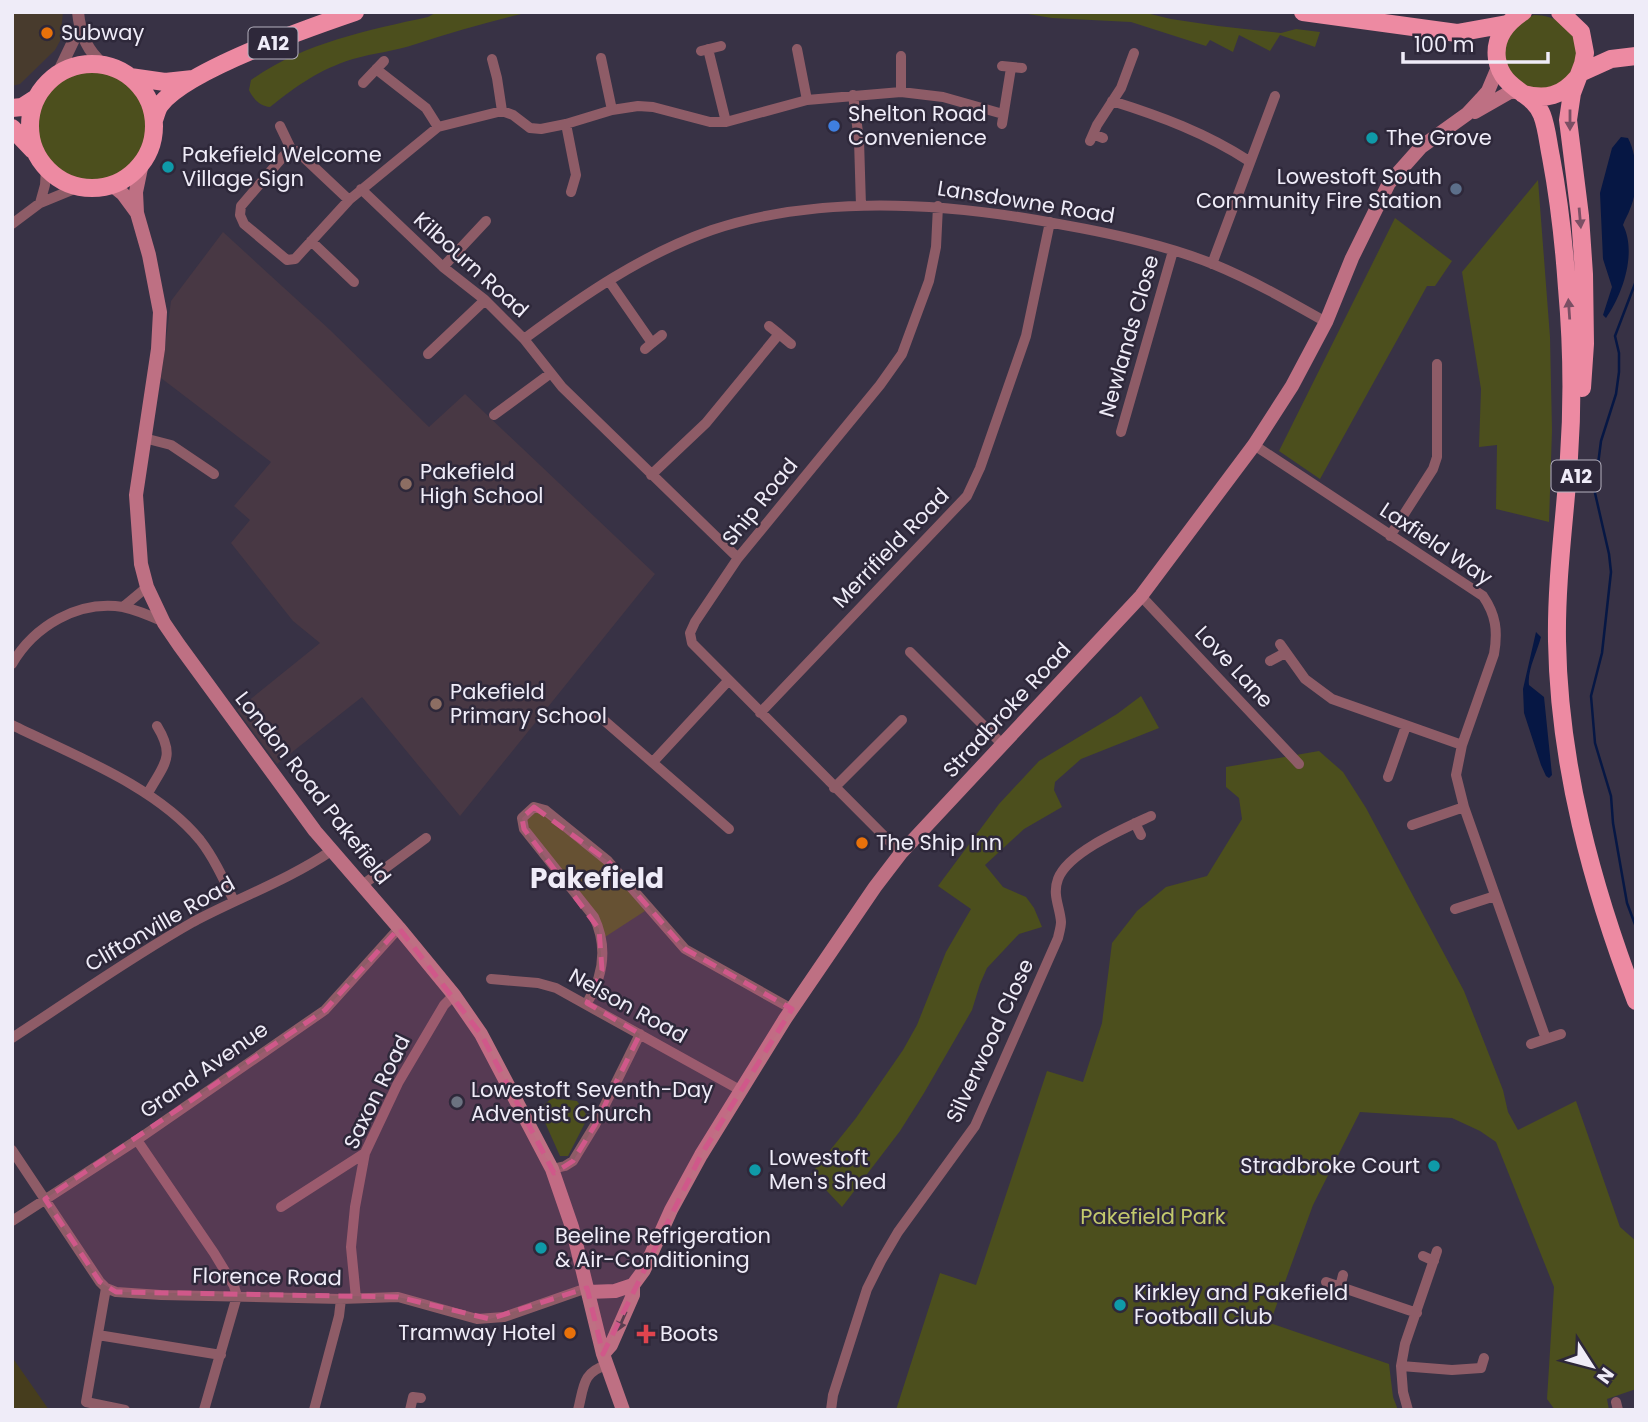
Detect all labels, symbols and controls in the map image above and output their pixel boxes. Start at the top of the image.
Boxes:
place label: Subway [61,18,144,47]
scale bar [1403,21,1548,65]
marker: Subway [39,25,55,41]
road number: A12 [248,28,298,58]
text: 100 m [1414,30,1474,59]
place label: Shelton Road Convenience [848,99,987,152]
one-way arrow [1564,109,1576,131]
marker: Shelton Road Convenience [826,118,842,134]
place label: The Grove [1386,123,1492,152]
marker: The Grove [1364,130,1380,146]
place label: Pakefield Welcome Village Sign [182,140,382,193]
marker: Pakefield Welcome Village Sign [160,159,176,175]
place label: Lowestoft South Community Fire Station [1196,162,1442,215]
street label: Lansdowne Road [935,173,1117,230]
marker: Lowestoft South Community Fire Station [1448,181,1464,197]
street label: Kilbourn Road [408,205,535,324]
one-way arrow [1575,207,1586,229]
street label: Newlands Close [1092,251,1166,420]
one-way arrow [1563,297,1574,319]
street label: Ship Road [715,452,804,552]
place label: Pakefield High School [420,457,544,510]
road number: A12 [1552,461,1600,491]
marker: Pakefield High School [398,476,414,492]
street label: Merrifield Road [826,481,955,614]
street label: Laxfield Way [1374,495,1498,592]
street label: Love Lane [1189,619,1280,714]
street label: Stradbroke Road [936,636,1077,784]
place label: Pakefield Primary School [450,677,607,730]
street label: London Road Pakefield [229,685,398,890]
marker: Pakefield Primary School [428,696,444,712]
place label: The Ship Inn [876,828,1002,857]
marker: The Ship Inn [854,835,870,851]
district label: Pakefield [530,859,664,898]
street label: Cliftonville Road [80,869,240,978]
street label: Silverwood Close [939,954,1040,1128]
street label: Nelson Road [564,961,693,1050]
street label: Grand Avenue [134,1015,274,1125]
street label: Saxon Road [336,1030,417,1154]
place label: Lowestoft Seventh-Day Adventist Church [471,1075,713,1128]
marker: Lowestoft Seventh-Day Adventist Church [449,1094,465,1110]
place label: Lowestoft Men's Shed [769,1143,886,1196]
place label: Stradbroke Court [1240,1151,1420,1180]
marker: Stradbroke Court [1426,1158,1442,1174]
marker: Lowestoft Men's Shed [747,1162,763,1178]
park label: Pakefield Park [1080,1202,1226,1231]
place label: Beeline Refrigeration & Air-Conditioning [555,1221,771,1274]
marker: Beeline Refrigeration & Air-Conditioning [533,1240,549,1256]
street label: Florence Road [192,1261,342,1292]
place label: Kirkley and Pakefield Football Club [1134,1278,1348,1331]
marker: Kirkley and Pakefield Football Club [1112,1297,1128,1313]
one-way arrow [616,1311,628,1331]
place label: Tramway Hotel [398,1318,556,1347]
place label: Boots [660,1319,718,1348]
marker: Tramway Hotel [562,1325,578,1341]
marker: Boots [638,1326,654,1342]
north arrow [1557,1331,1627,1401]
text: N [1590,1362,1620,1389]

